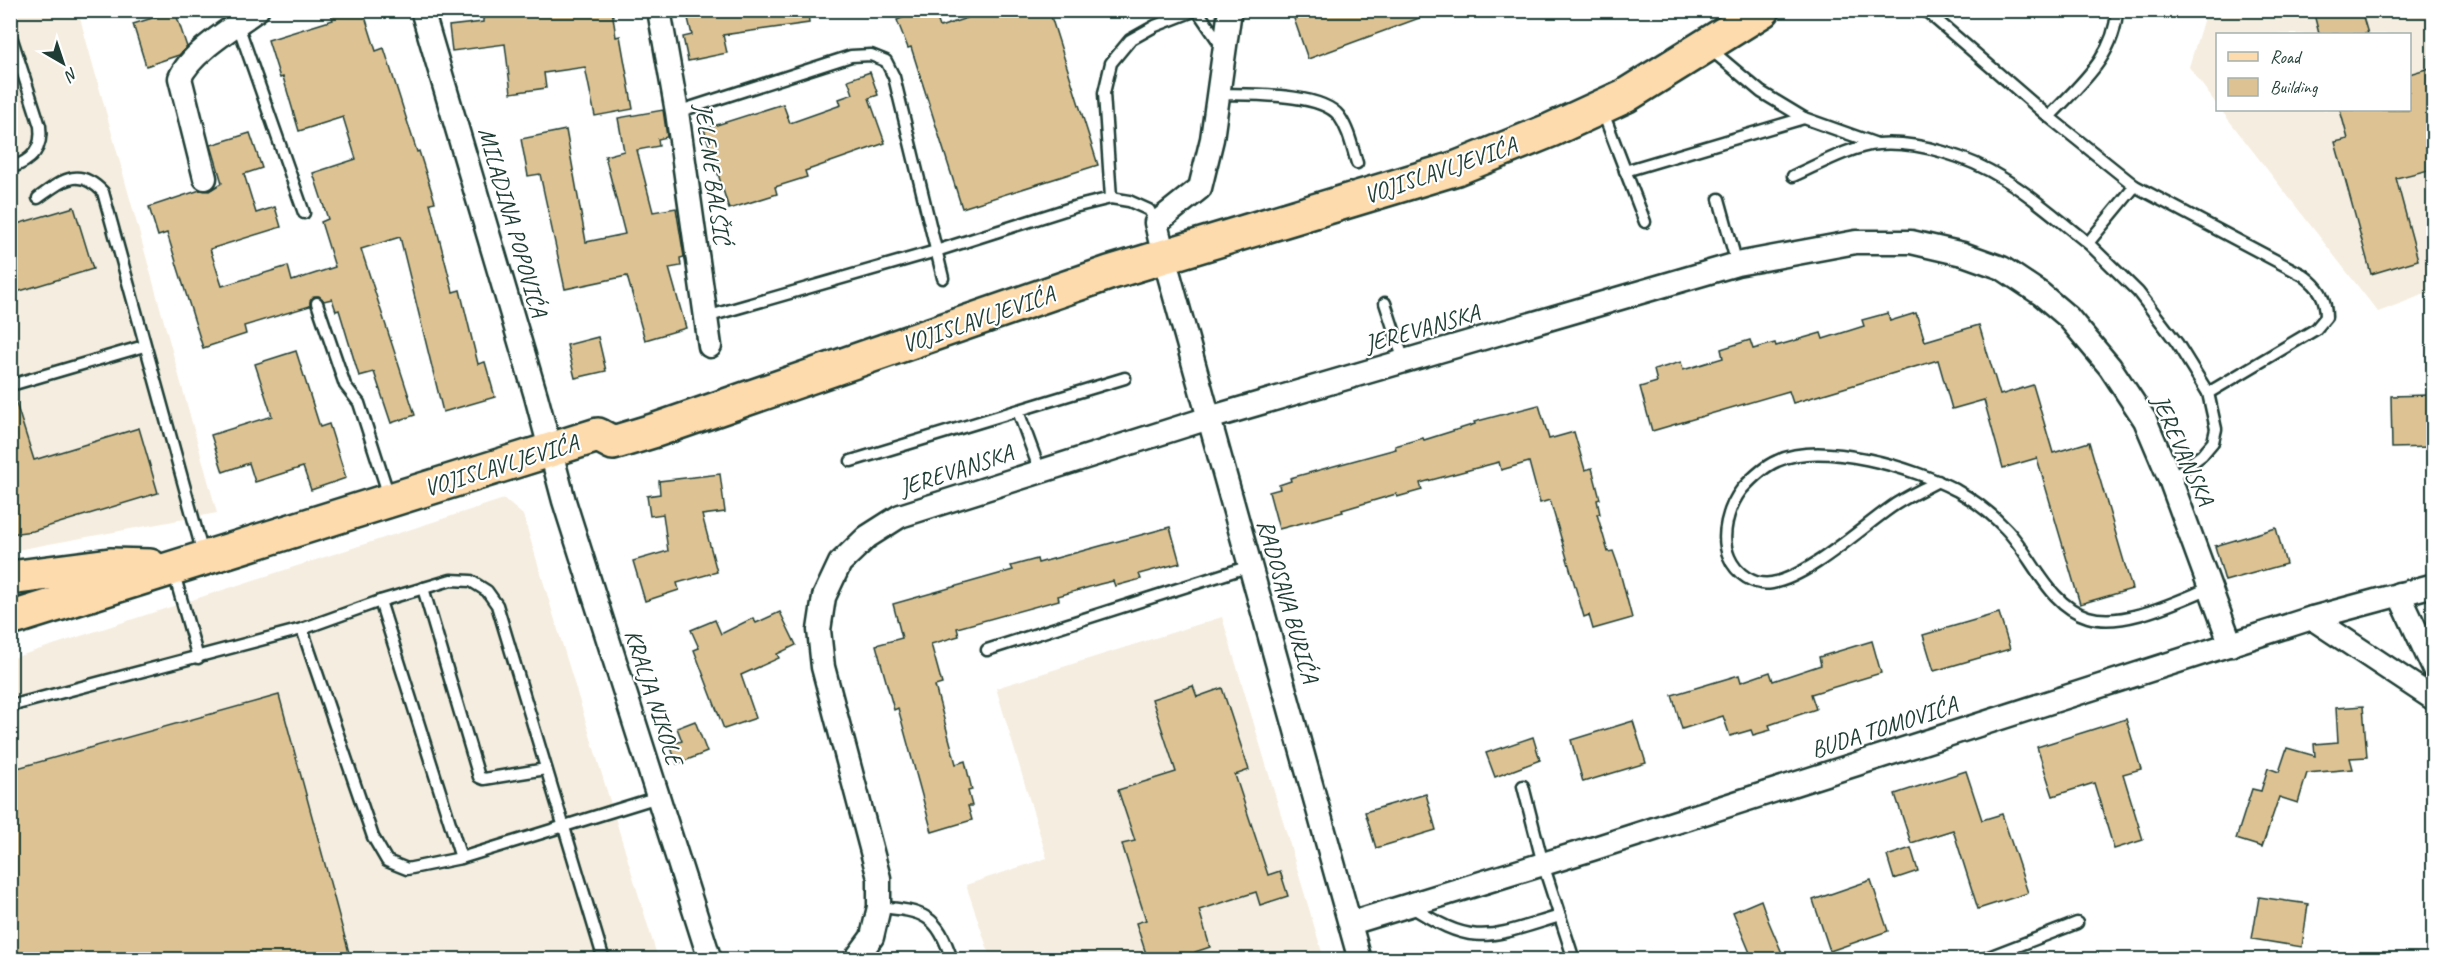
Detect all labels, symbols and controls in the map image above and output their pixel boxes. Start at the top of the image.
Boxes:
north arrow [33,33,93,93]
legend [2216,33,2411,111]
text: Road [2270,46,2303,68]
text: N [59,63,82,87]
text: Building [2270,76,2319,98]
street label: JELENE BALŠIĆ [688,101,738,250]
street label: MILADINA POPOVIĆA [472,124,555,321]
street label: VOJISLAVLJEVIĆA [1360,130,1521,210]
street label: VOJISLAVLJEVIĆA [898,279,1059,359]
street label: JEREVANSKA [1360,297,1484,359]
street label: JEREVANSKA [2145,389,2221,511]
street label: VOJISLAVLJEVIĆA [420,427,583,503]
street label: JEREVANSKA [894,437,1018,503]
street label: RADOSAVA BURIĆA [1250,516,1326,687]
street label: KRALJA NIKOLE [618,626,691,771]
street label: BUDA TOMOVIĆA [1807,689,1962,765]

